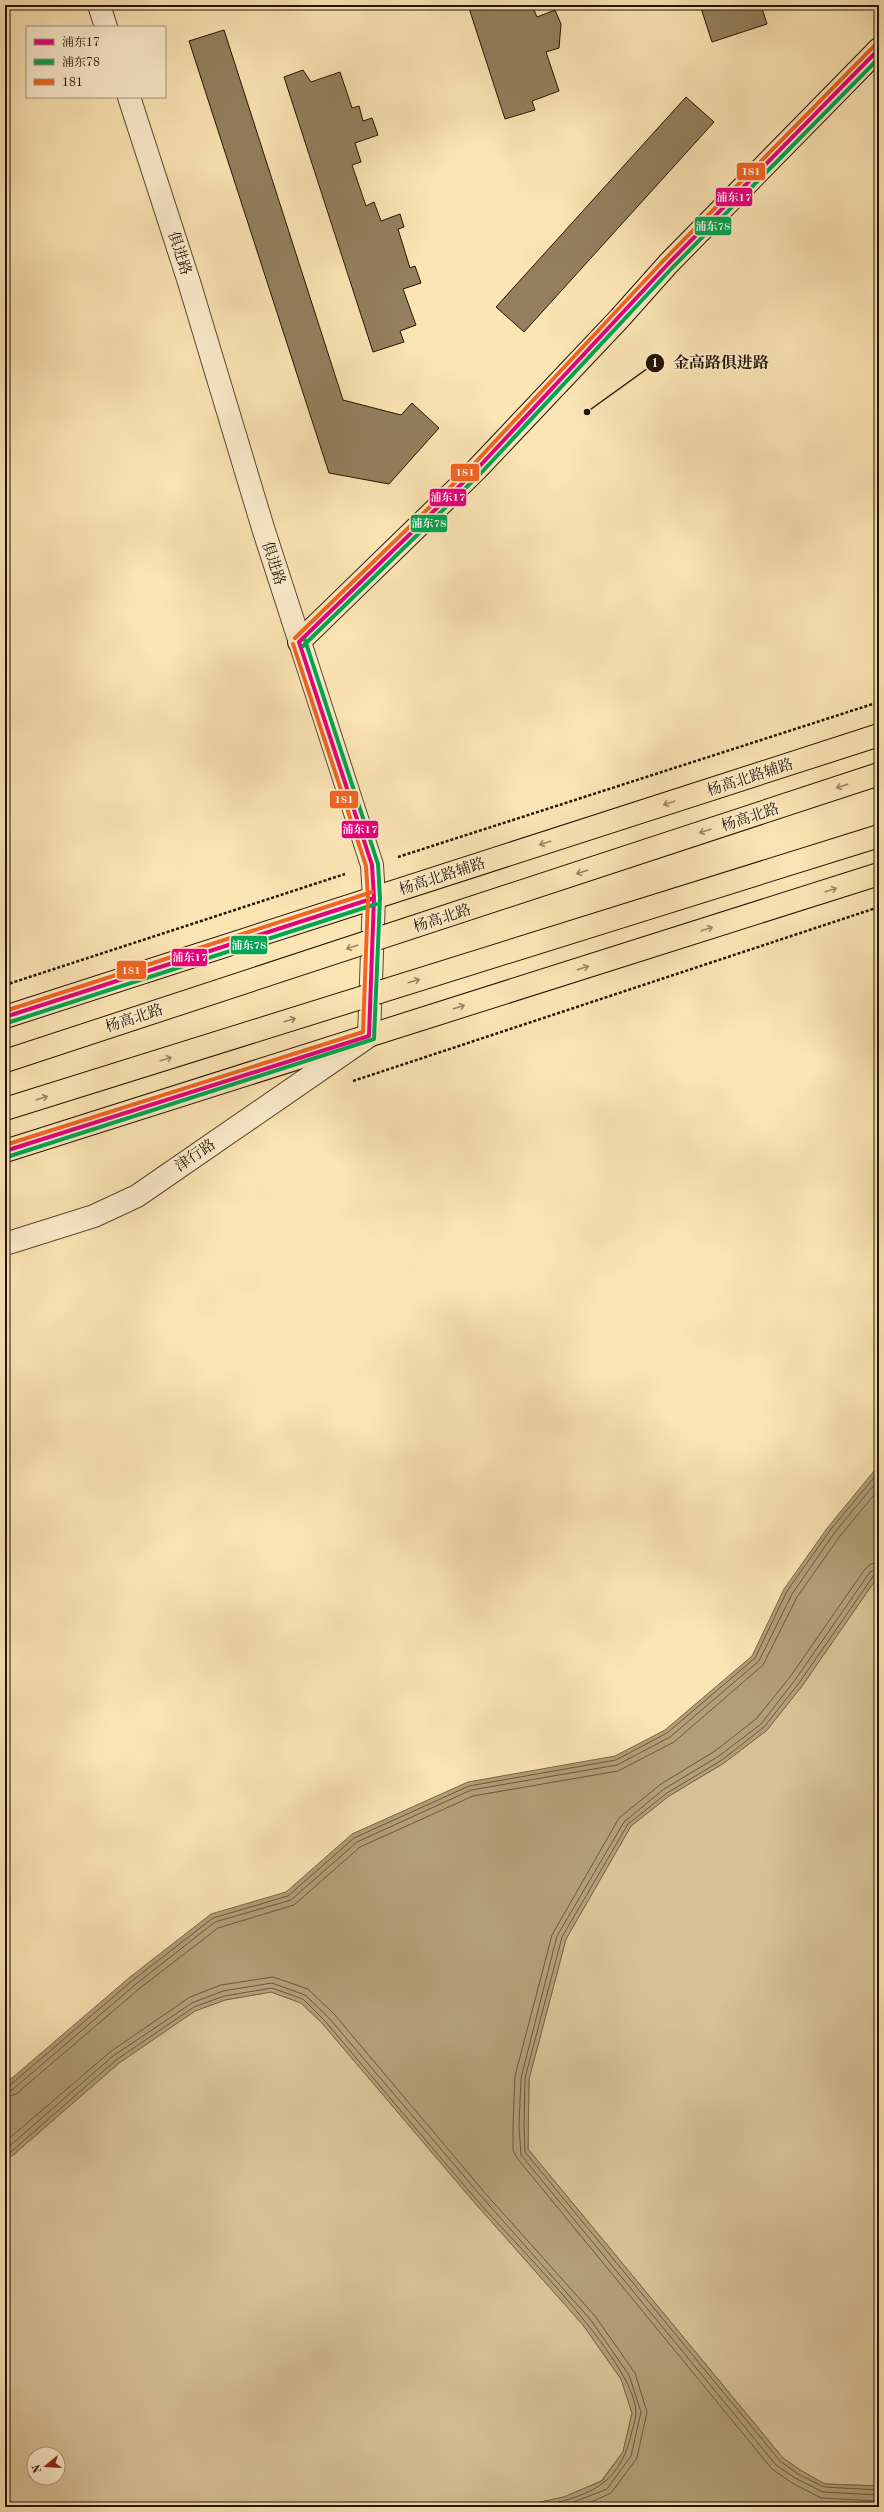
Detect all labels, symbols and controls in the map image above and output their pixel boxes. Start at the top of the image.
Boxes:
legend [26,26,166,98]
text: 浦东17 [62,35,100,49]
text: 浦东78 [62,55,100,69]
text: 181 [62,77,83,89]
line badge: 181 [736,162,766,181]
text: 181 [741,167,761,178]
line badge: 浦东17 [715,187,753,207]
text: 浦东17 [717,191,751,204]
line badge: 浦东78 [694,216,732,236]
text: 浦东78 [696,220,730,233]
street label: 俱进路 [164,229,195,277]
callout: 金高路俱进路 [645,349,777,377]
text: 金高路俱进路 [673,353,769,372]
text: 1 [652,358,658,370]
line badge: 181 [450,463,480,482]
text: 181 [455,468,475,479]
line badge: 浦东17 [429,488,467,507]
text: 浦东17 [431,491,465,504]
line badge: 浦东78 [410,514,448,533]
text: 浦东78 [412,517,446,530]
street label: 俱进路 [258,539,289,587]
street label: 杨高北路辅路 [705,755,796,799]
one-way arrow [836,783,848,791]
line badge: 181 [329,790,359,809]
text: 181 [334,795,354,806]
one-way arrow [662,800,675,807]
street label: 杨高北路 [719,800,781,835]
line badge: 浦东17 [341,820,379,839]
text: 浦东17 [343,823,377,836]
one-way arrow [699,828,712,835]
one-way arrow [539,840,552,847]
street label: 杨高北路辅路 [397,854,488,898]
one-way arrow [575,869,588,876]
one-way arrow [825,885,837,893]
street label: 杨高北路 [411,901,473,936]
one-way arrow [701,925,714,932]
line badge: 浦东78 [230,935,268,955]
text: 浦东78 [232,939,266,952]
one-way arrow [345,944,358,951]
line badge: 浦东17 [171,948,208,967]
text: 浦东17 [173,951,207,964]
line badge: 181 [116,960,147,980]
one-way arrow [577,964,590,971]
text: 181 [121,966,141,977]
one-way arrow [408,977,421,984]
street label: 杨高北路 [103,1001,165,1036]
one-way arrow [453,1003,466,1010]
one-way arrow [284,1016,297,1023]
one-way arrow [160,1055,173,1062]
one-way arrow [36,1094,49,1101]
street label: 津行路 [172,1136,219,1175]
north arrow [26,2446,66,2486]
text: N [31,2462,44,2474]

